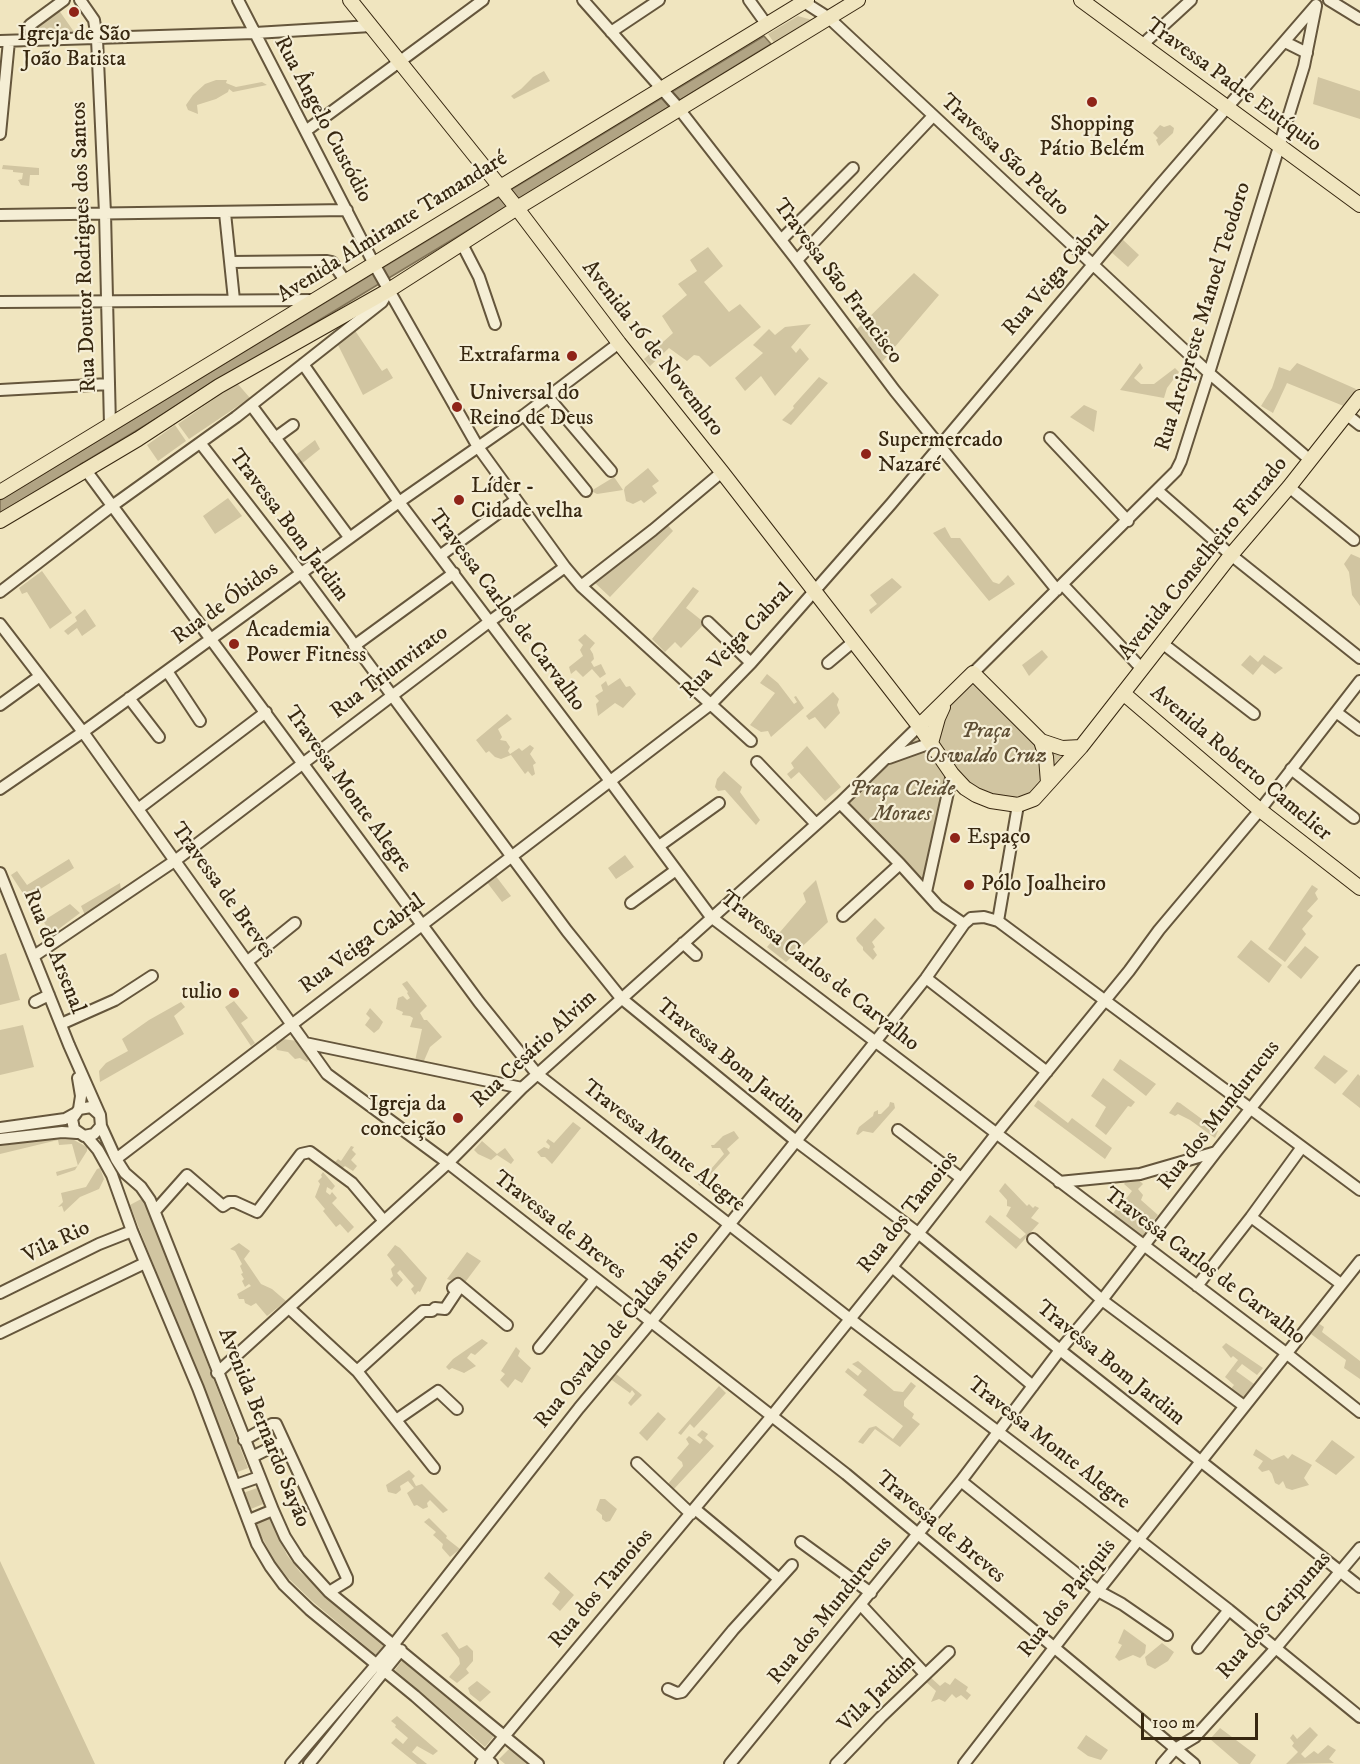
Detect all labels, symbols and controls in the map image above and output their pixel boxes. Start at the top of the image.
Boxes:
marker: Igreja de São João Batista [67,5,81,19]
street label: Travessa Padre Eutíquio [1140,13,1326,159]
place label: Igreja de São João Batista [18,22,130,74]
street label: Rua Ângelo Custódio [267,32,377,208]
street label: Travessa São Pedro [934,89,1074,223]
marker: Shopping Pátio Belém [1085,95,1099,109]
street label: Rua Doutor Rodrigues dos Santos [67,101,103,393]
place label: Shopping Pátio Belém [1039,112,1145,164]
street label: Avenida Almirante Tamandaré [273,146,513,310]
street label: Rua Arcipreste Manoel Teodoro [1150,179,1258,455]
street label: Travessa São Francisco [766,194,908,370]
street label: Rua Veiga Cabral [998,212,1116,342]
street label: Avenida 16 de Novembro [575,256,729,442]
place label: Extrafarma [459,343,560,369]
marker: Extrafarma [565,349,579,363]
place label: Universal do Reino de Deus [469,381,593,433]
marker: Universal do Reino de Deus [450,400,464,414]
place label: Supermercado Nazaré [878,428,1003,480]
street label: Travessa Bom Jardim [222,445,354,607]
marker: Supermercado Nazaré [859,447,873,461]
street label: Avenida Conselheiro Furtado [1114,452,1294,666]
place label: Líder - Cidade velha [471,474,583,526]
marker: Líder - Cidade velha [452,493,466,507]
street label: Travessa Carlos de Carvalho [422,505,590,717]
street label: Rua de Óbidos [168,557,284,651]
street label: Rua Veiga Cabral [676,579,800,705]
place label: Academia Power Fitness [246,618,366,670]
street label: Rua Triunvirato [326,620,454,726]
marker: Academia Power Fitness [227,637,241,651]
street label: Avenida Roberto Camelier [1144,680,1336,848]
street label: Travessa Monte Alegre [278,701,416,879]
park label: Praça Oswaldo Cruz [925,719,1047,770]
park label: Praça Cleide Moraes [849,777,955,828]
street label: Travessa de Breves [164,818,280,964]
place label: Espaço [967,825,1030,851]
marker: Espaço [948,831,962,845]
place label: Pólo Joalheiro [981,872,1106,898]
marker: Pólo Joalheiro [962,878,976,892]
street label: Rua do Arsenal [16,886,90,1018]
street label: Travessa Carlos de Carvalho [714,886,924,1058]
street label: Rua Veiga Cabral [295,889,431,1001]
place label: tulio [181,980,222,1006]
street label: Rua Cesário Alvim [467,985,603,1115]
marker: tulio [227,986,241,1000]
street label: Travessa Bom Jardim [650,994,810,1130]
street label: Rua dos Mundurucus [1153,1036,1287,1196]
street label: Travessa Monte Alegre [576,1075,750,1219]
place label: Igreja da conceição [361,1092,446,1144]
marker: Igreja da conceição [451,1111,465,1125]
street label: Rua dos Tamoios [853,1147,965,1279]
street label: Travessa de Breves [487,1166,631,1286]
street label: Travessa Carlos de Carvalho [1098,1183,1310,1351]
street label: Vila Rio [19,1216,95,1270]
street label: Rua Osvaldo de Caldas Brito [530,1226,706,1434]
street label: Travessa Bom Jardim [1030,1296,1190,1432]
street label: Avenida Bernardo Sayão [211,1325,315,1531]
street label: Travessa Monte Alegre [961,1372,1135,1516]
street label: Travessa de Breves [870,1466,1010,1590]
street label: Rua dos Tamoios [544,1524,660,1654]
street label: Rua dos Mundurucus [763,1532,899,1690]
street label: Rua dos Pariquis [1013,1534,1123,1664]
street label: Rua dos Caripunas [1212,1547,1338,1685]
street label: Vila Jardim [834,1650,922,1738]
scale bar [1144,1701,1261,1739]
text: 100 m [1152,1712,1195,1734]

